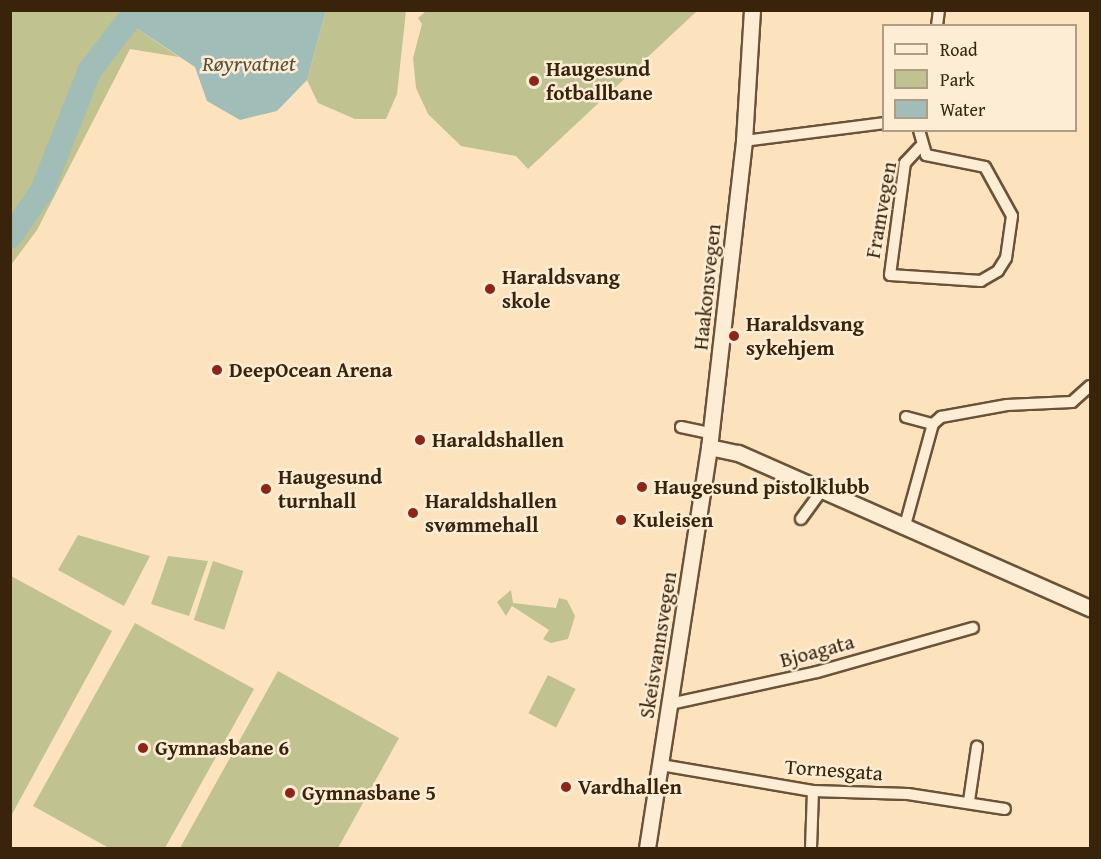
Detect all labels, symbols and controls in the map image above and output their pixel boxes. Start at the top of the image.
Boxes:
legend [882,24,1077,132]
text: Road [940,36,978,63]
water label: Røyrvatnet [202,51,296,77]
place label: Haugesund fotballbane [546,56,653,106]
text: Park [940,66,975,93]
marker: Haugesund fotballbane [527,74,541,88]
text: Water [940,96,985,123]
street label: Framvegen [860,160,902,260]
street label: Haakonsvegen [688,223,726,351]
place label: Haraldsvang skole [502,264,620,314]
marker: Haraldsvang skole [483,282,497,296]
place label: Haraldsvang sykehjem [746,311,864,361]
marker: Haraldsvang sykehjem [727,329,741,343]
place label: DeepOcean Arena [229,357,393,383]
marker: DeepOcean Arena [210,363,224,377]
place label: Haraldshallen [432,427,564,453]
marker: Haraldshallen [413,433,427,447]
place label: Haugesund turnhall [278,464,382,514]
place label: Haugesund pistolklubb [654,474,869,500]
marker: Haugesund pistolklubb [635,480,649,494]
marker: Haugesund turnhall [259,482,273,496]
place label: Haraldshallen svømmehall [425,488,557,538]
marker: Haraldshallen svømmehall [406,506,420,520]
place label: Kuleisen [633,507,713,533]
marker: Kuleisen [614,513,628,527]
street label: Skeisvannsvegen [634,570,682,720]
street label: Bjoagata [777,629,857,673]
place label: Gymnasbane 6 [155,735,289,761]
marker: Gymnasbane 6 [136,741,150,755]
street label: Tornesgata [784,754,884,786]
place label: Vardhallen [578,774,682,800]
place label: Gymnasbane 5 [302,780,436,806]
marker: Vardhallen [559,780,573,794]
marker: Gymnasbane 5 [283,786,297,800]

